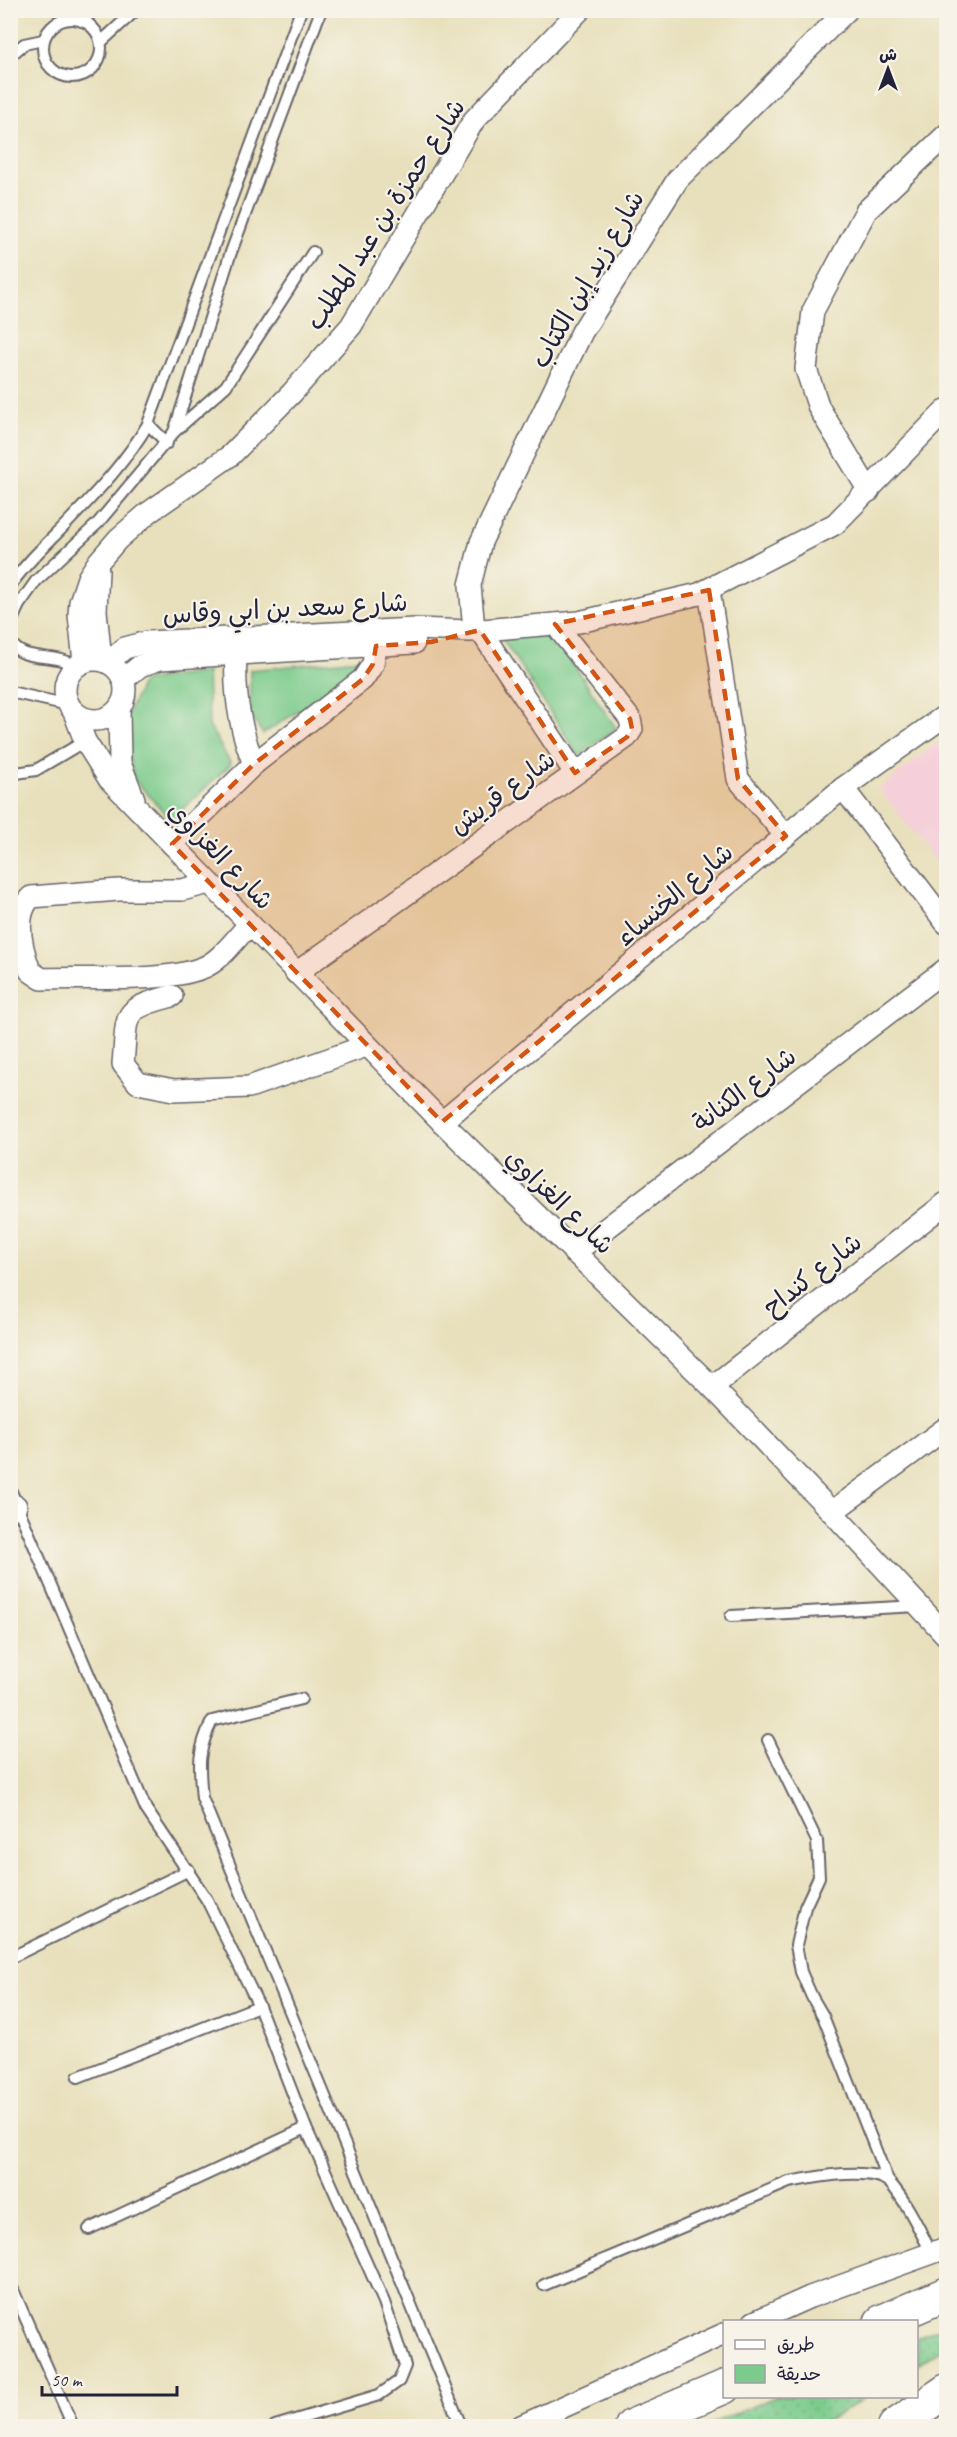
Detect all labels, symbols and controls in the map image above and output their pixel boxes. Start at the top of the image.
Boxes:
north arrow [858,39,918,99]
text: ش [879,45,897,65]
street label: شارع حمزة بن عبد المطلب [298,92,473,337]
street label: شارع زيد إبن الكتاب [523,185,652,374]
street label: شارع سعد بن ابي وقاس [162,586,409,637]
street label: شارع قريش [443,743,562,843]
street label: شارع الغزاوي [159,794,281,918]
street label: شارع الخنساء [609,836,741,954]
street label: شارع الكنانة [686,1040,803,1140]
street label: شارع الغزاوي [497,1141,621,1263]
street label: شارع كنداح [756,1225,869,1324]
legend [723,2320,918,2398]
text: طريق [777,2333,815,2355]
scale bar [42,2359,177,2397]
text: حديقة [777,2363,821,2385]
text: 50 m [51,2369,84,2391]

